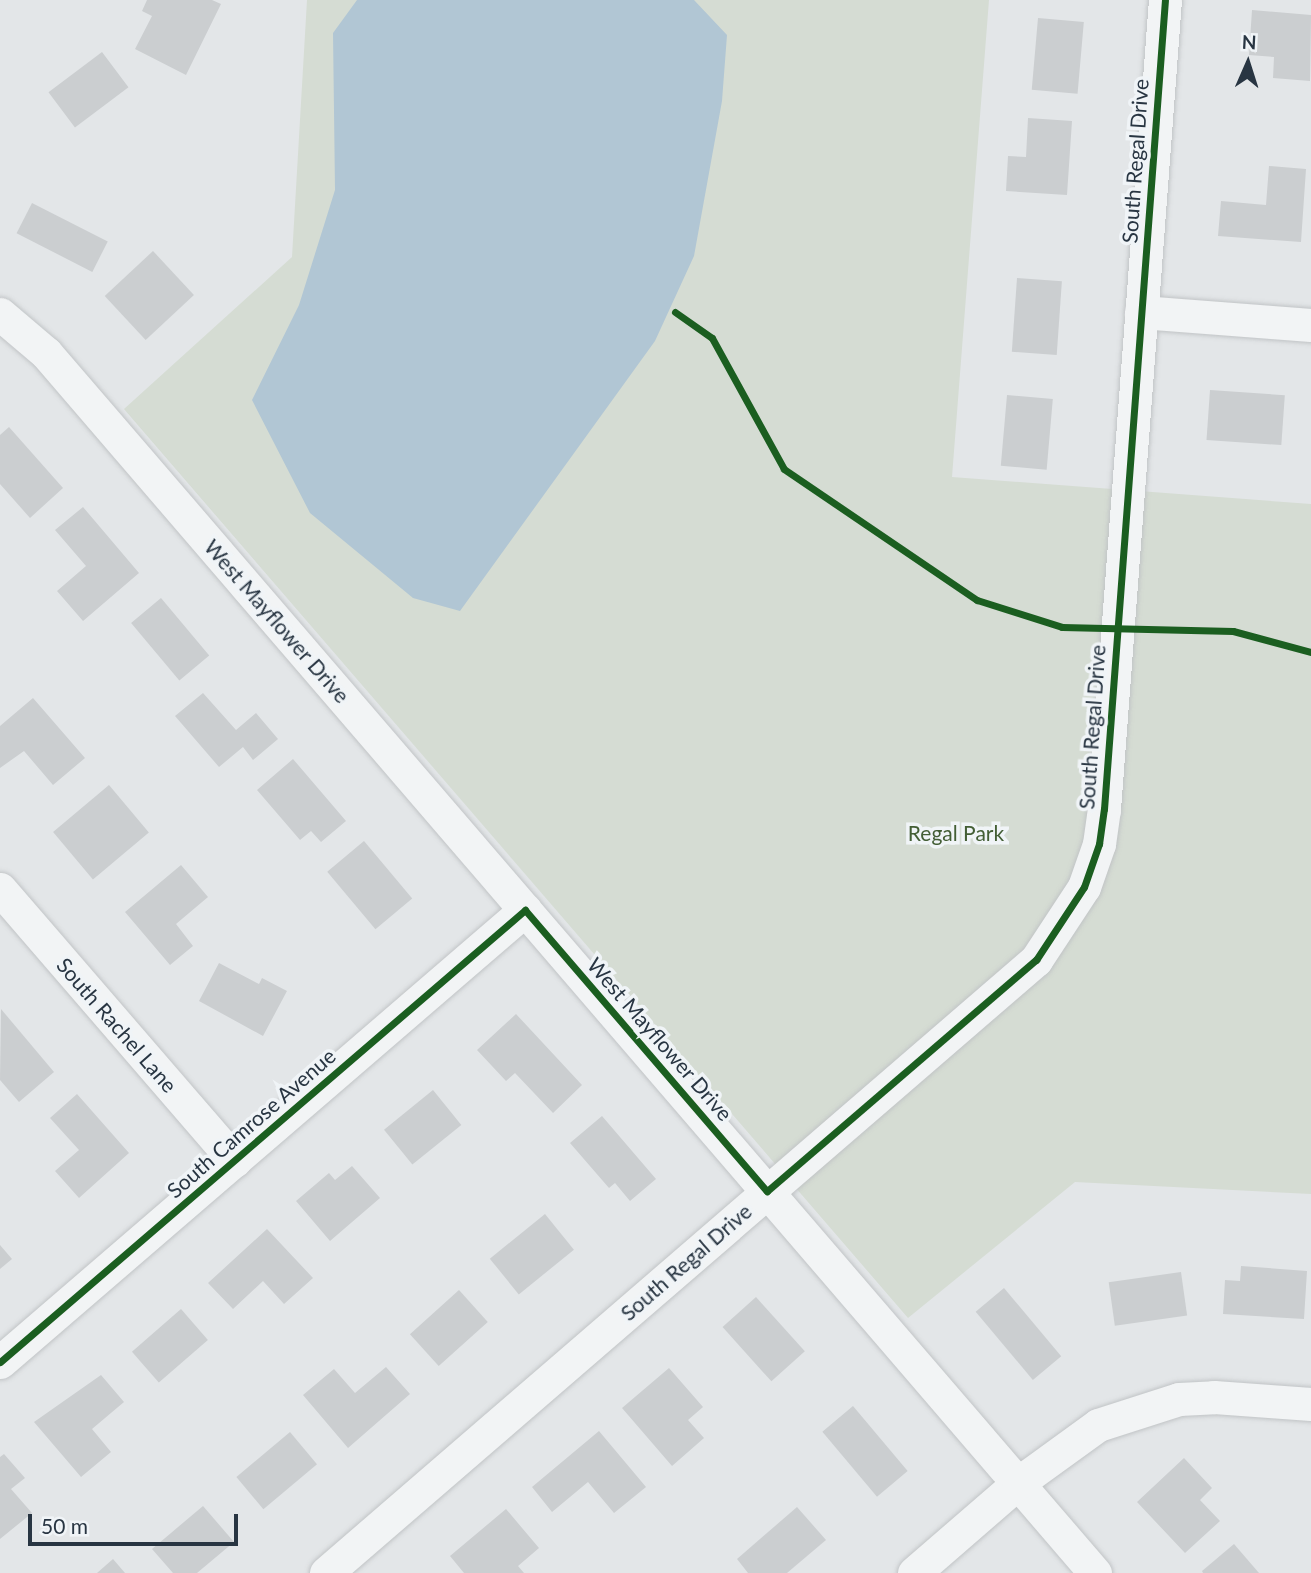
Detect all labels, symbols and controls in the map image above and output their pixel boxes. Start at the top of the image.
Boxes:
north arrow [1213,28,1283,98]
text: N [1241,30,1257,53]
street label: South Regal Drive [1117,78,1153,244]
street label: West Mayflower Drive [199,534,355,708]
street label: South Regal Drive [1074,644,1110,810]
park label: Regal Park [908,820,1004,846]
street label: West Mayflower Drive [582,952,738,1126]
street label: South Rachel Lane [52,953,182,1097]
street label: South Camrose Avenue [161,1043,341,1203]
street label: South Regal Drive [616,1198,756,1326]
scale bar [32,1500,242,1544]
text: 50 m [41,1513,88,1538]

